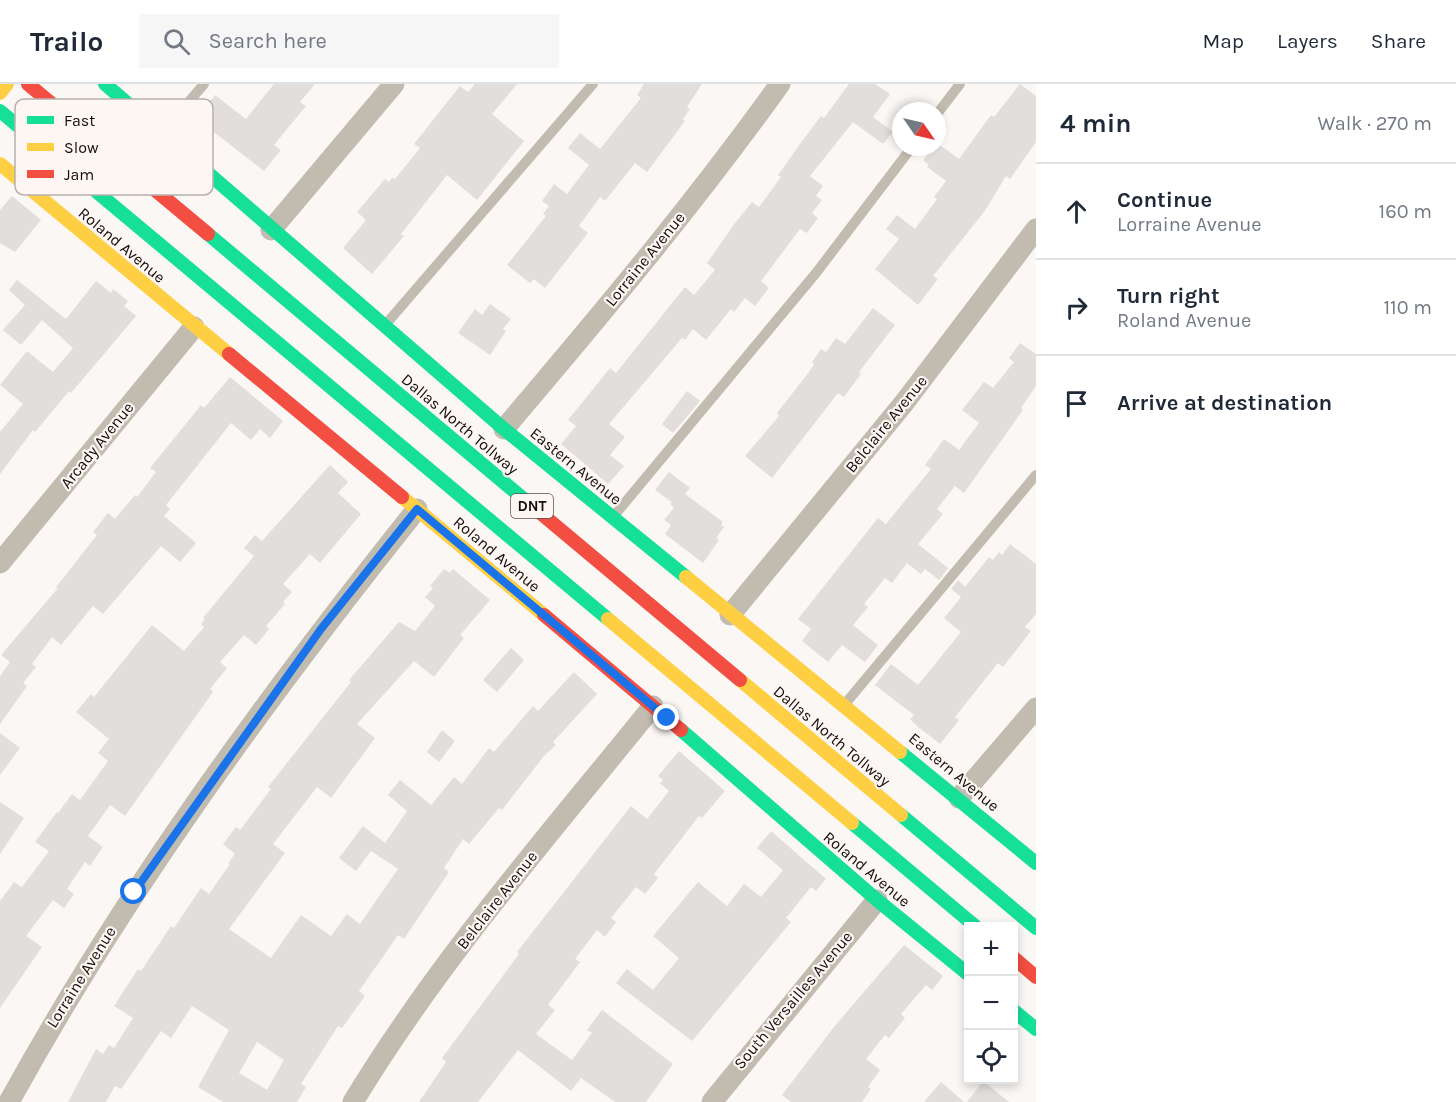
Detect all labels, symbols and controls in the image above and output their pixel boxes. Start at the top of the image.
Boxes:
search box [139,14,559,68]
text: Trailo [30,25,103,58]
icon: search [160,25,193,58]
text: Search here [208,28,327,54]
text: Map [1202,29,1244,53]
text: Layers [1277,29,1338,53]
text: Share [1371,29,1426,53]
legend [15,99,213,195]
north arrow [892,102,946,156]
text: 4 min [1060,108,1131,139]
text: Fast [64,111,95,130]
text: Walk · 270 m [1318,112,1432,135]
text: Slow [64,138,99,157]
text: Jam [64,165,94,184]
text: Continue [1117,187,1212,213]
icon: ahead [1060,195,1093,228]
text: 160 m [1379,200,1432,223]
street label: Roland Avenue [75,203,169,287]
street label: Lorraine Avenue [601,208,689,310]
text: Lorraine Avenue [1117,213,1262,236]
text: Turn right [1117,283,1220,309]
icon: right [1060,291,1093,324]
text: 110 m [1383,296,1432,319]
text: Roland Avenue [1117,309,1251,332]
street label: Dallas North Tollway [398,370,523,479]
street label: Belclaire Avenue [841,372,931,476]
icon: arrive [1060,387,1093,420]
text: Arrive at destination [1117,390,1332,416]
street label: Arcady Avenue [56,398,138,492]
street label: Eastern Avenue [526,423,626,509]
road number: DNT [511,494,553,518]
street label: Roland Avenue [450,512,544,596]
street label: Dallas North Tollway [770,682,895,791]
route end [653,704,679,730]
street label: Eastern Avenue [905,729,1003,815]
street label: Roland Avenue [820,827,914,911]
street label: Belclaire Avenue [453,847,541,953]
route start [120,878,146,904]
map controls [964,922,1018,1084]
button: + [964,922,1018,976]
street label: Lorraine Avenue [42,923,120,1031]
street label: South Versailles Avenue [730,927,856,1073]
button: − [964,976,1018,1030]
button: locate [964,1030,1018,1084]

